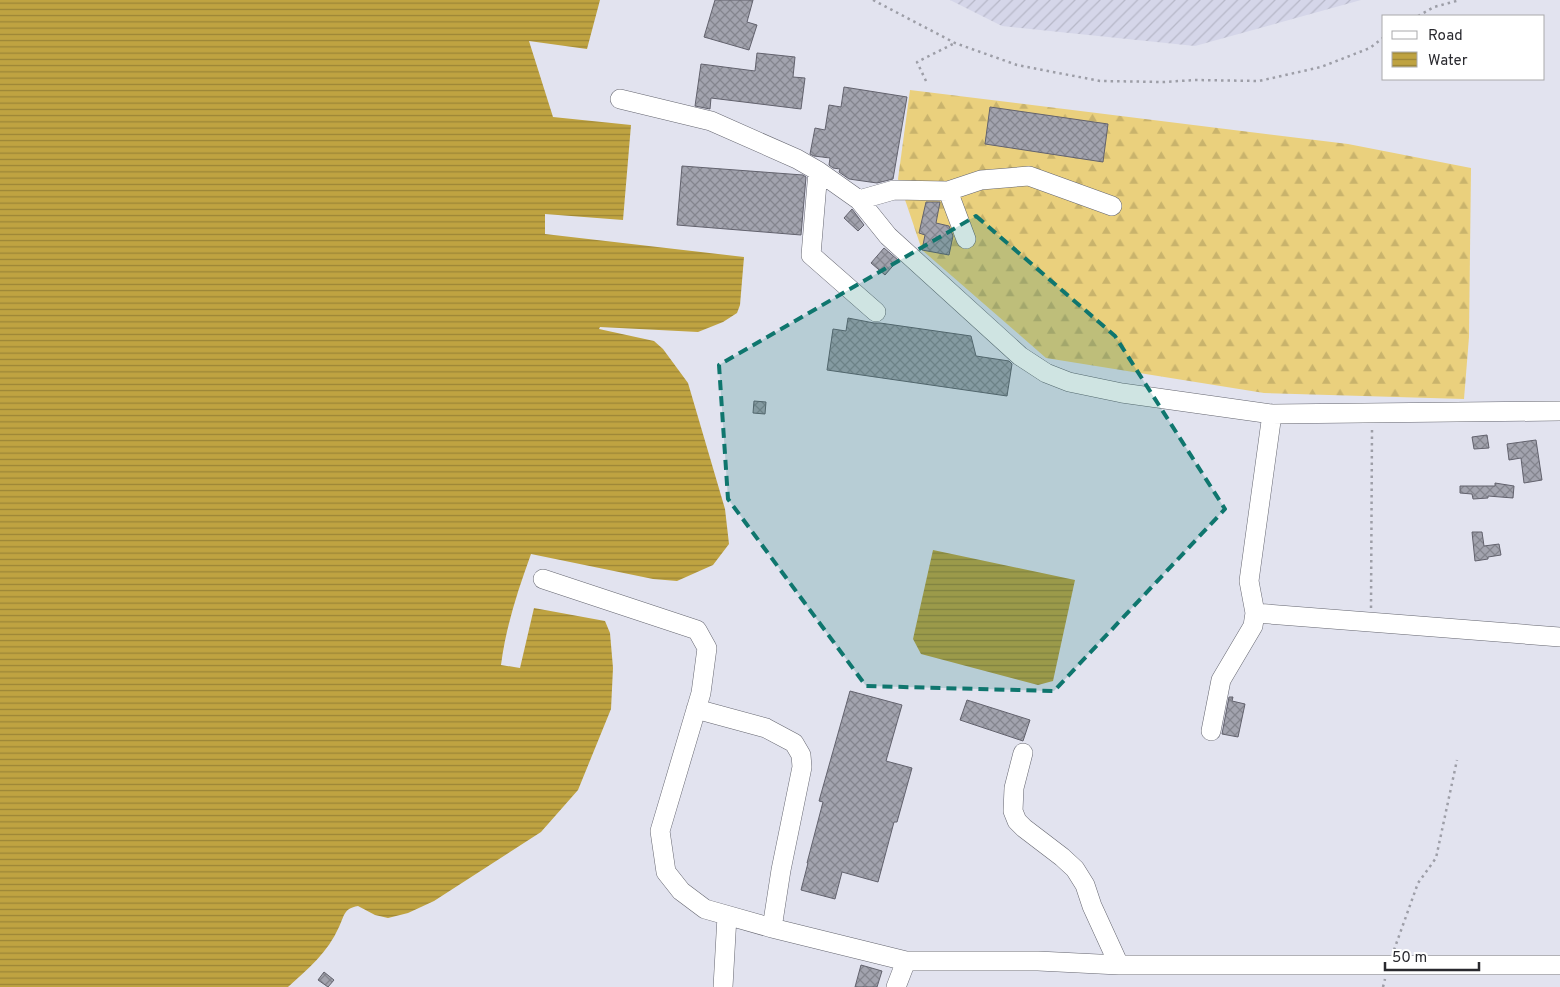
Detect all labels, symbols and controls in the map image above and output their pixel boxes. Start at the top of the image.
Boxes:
legend [1382,15,1545,80]
text: Road [1428,27,1463,46]
text: Water [1428,52,1468,71]
scale bar [1385,940,1479,972]
text: 50 m [1392,949,1427,968]

